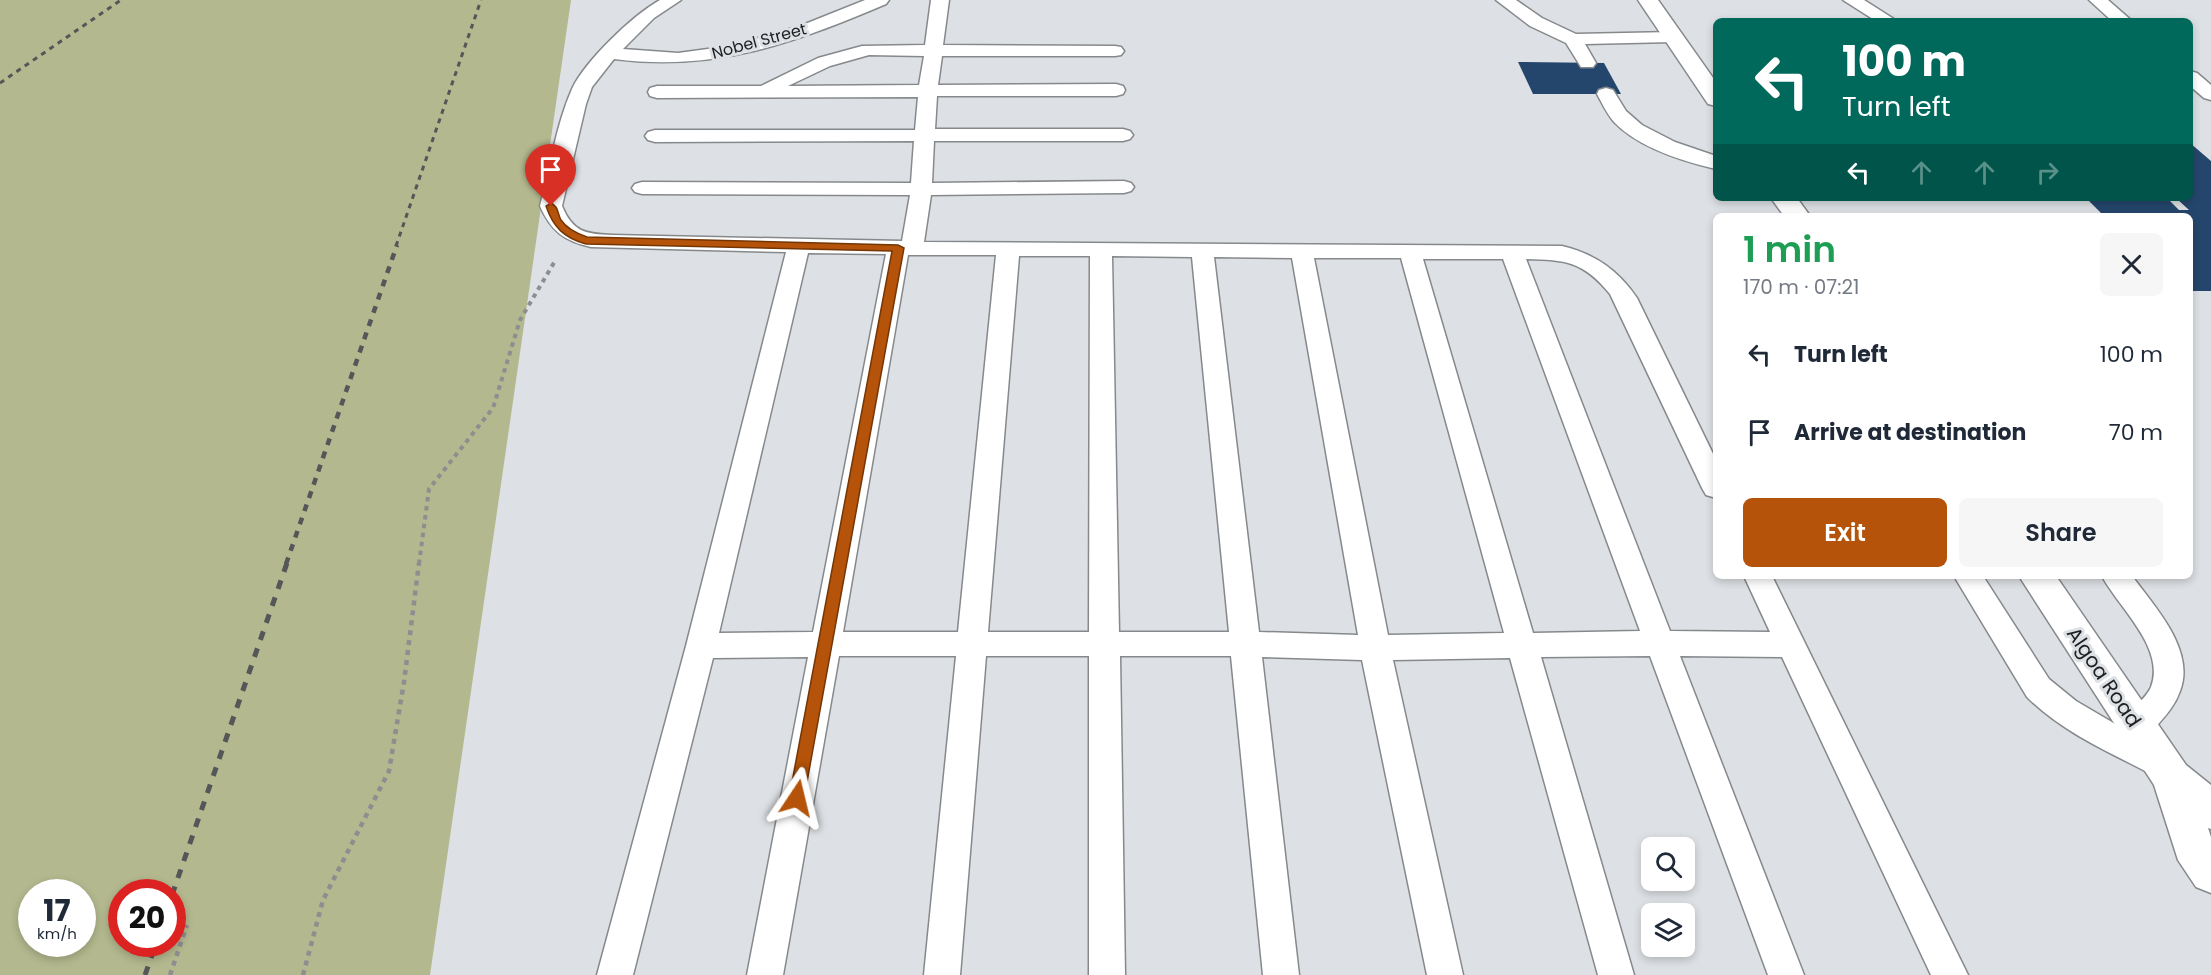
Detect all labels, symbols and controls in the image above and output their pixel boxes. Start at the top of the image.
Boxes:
street label: Nobel Street [709,17,809,65]
text: 100 m [1842,32,1966,91]
icon: left [1743,42,1821,120]
text: Turn left [1842,88,1951,125]
pin [525,144,576,206]
icon: arrive [534,153,567,186]
icon: left [1842,156,1875,189]
icon: ahead [1905,156,1938,189]
icon: ahead [1968,156,2001,189]
icon: right [2031,156,2064,189]
text: 1 min [1743,224,1836,275]
button: close [2100,233,2163,296]
text: 170 m · 07:21 [1743,273,1859,301]
icon: left [1743,338,1776,371]
text: Turn left [1794,339,1888,370]
text: 100 m [2100,339,2163,370]
icon: arrive [1743,416,1776,449]
text: Arrive at destination [1794,417,2026,448]
text: 70 m [2109,417,2163,448]
button: Exit [1743,498,1947,567]
button: Share [1959,498,2163,567]
street label: Algoa Road [2060,621,2148,733]
position arrow [765,766,829,830]
map controls [1641,837,1695,957]
button: search [1641,837,1695,891]
speed limit sign: 20 [108,879,186,957]
text: 17 [43,889,71,932]
button: layers [1641,903,1695,957]
text: km/h [37,923,77,944]

